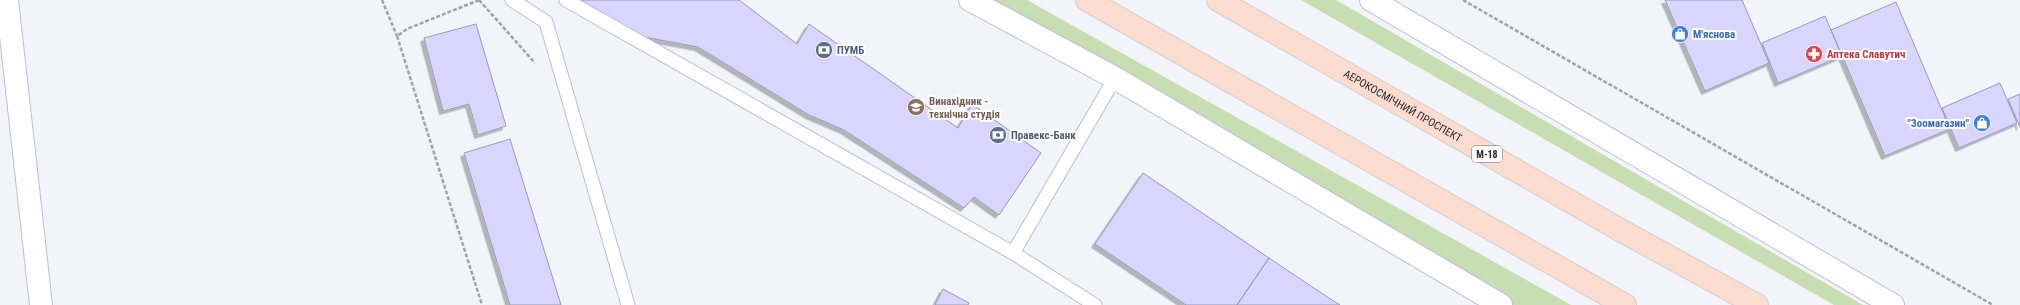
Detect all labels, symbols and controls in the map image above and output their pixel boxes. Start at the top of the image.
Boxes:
shop icon: М'яснова [1670,24,1690,44]
place label: М'яснова [1693,28,1735,41]
bank icon: ПУМБ [814,40,834,60]
place label: ПУМБ [837,44,864,57]
pharmacy icon: Аптeка Славутич [1804,44,1824,64]
place label: Аптeка Славутич [1827,48,1906,61]
street label: АЕРОКОСМІЧНИЙ ПРОСПЕКТ [1341,67,1464,145]
place label: Винахідник - технічна студія [929,95,1000,121]
school or university icon: Винахідник - технічна студія [906,97,926,117]
shop icon: "Зоомагазин" [1972,113,1992,133]
place label: "Зоомагазин" [1907,117,1969,130]
bank icon: Правекс-Банк [988,125,1008,145]
place label: Правекс-Банк [1011,129,1076,142]
road number: М-18 [1472,146,1502,162]

